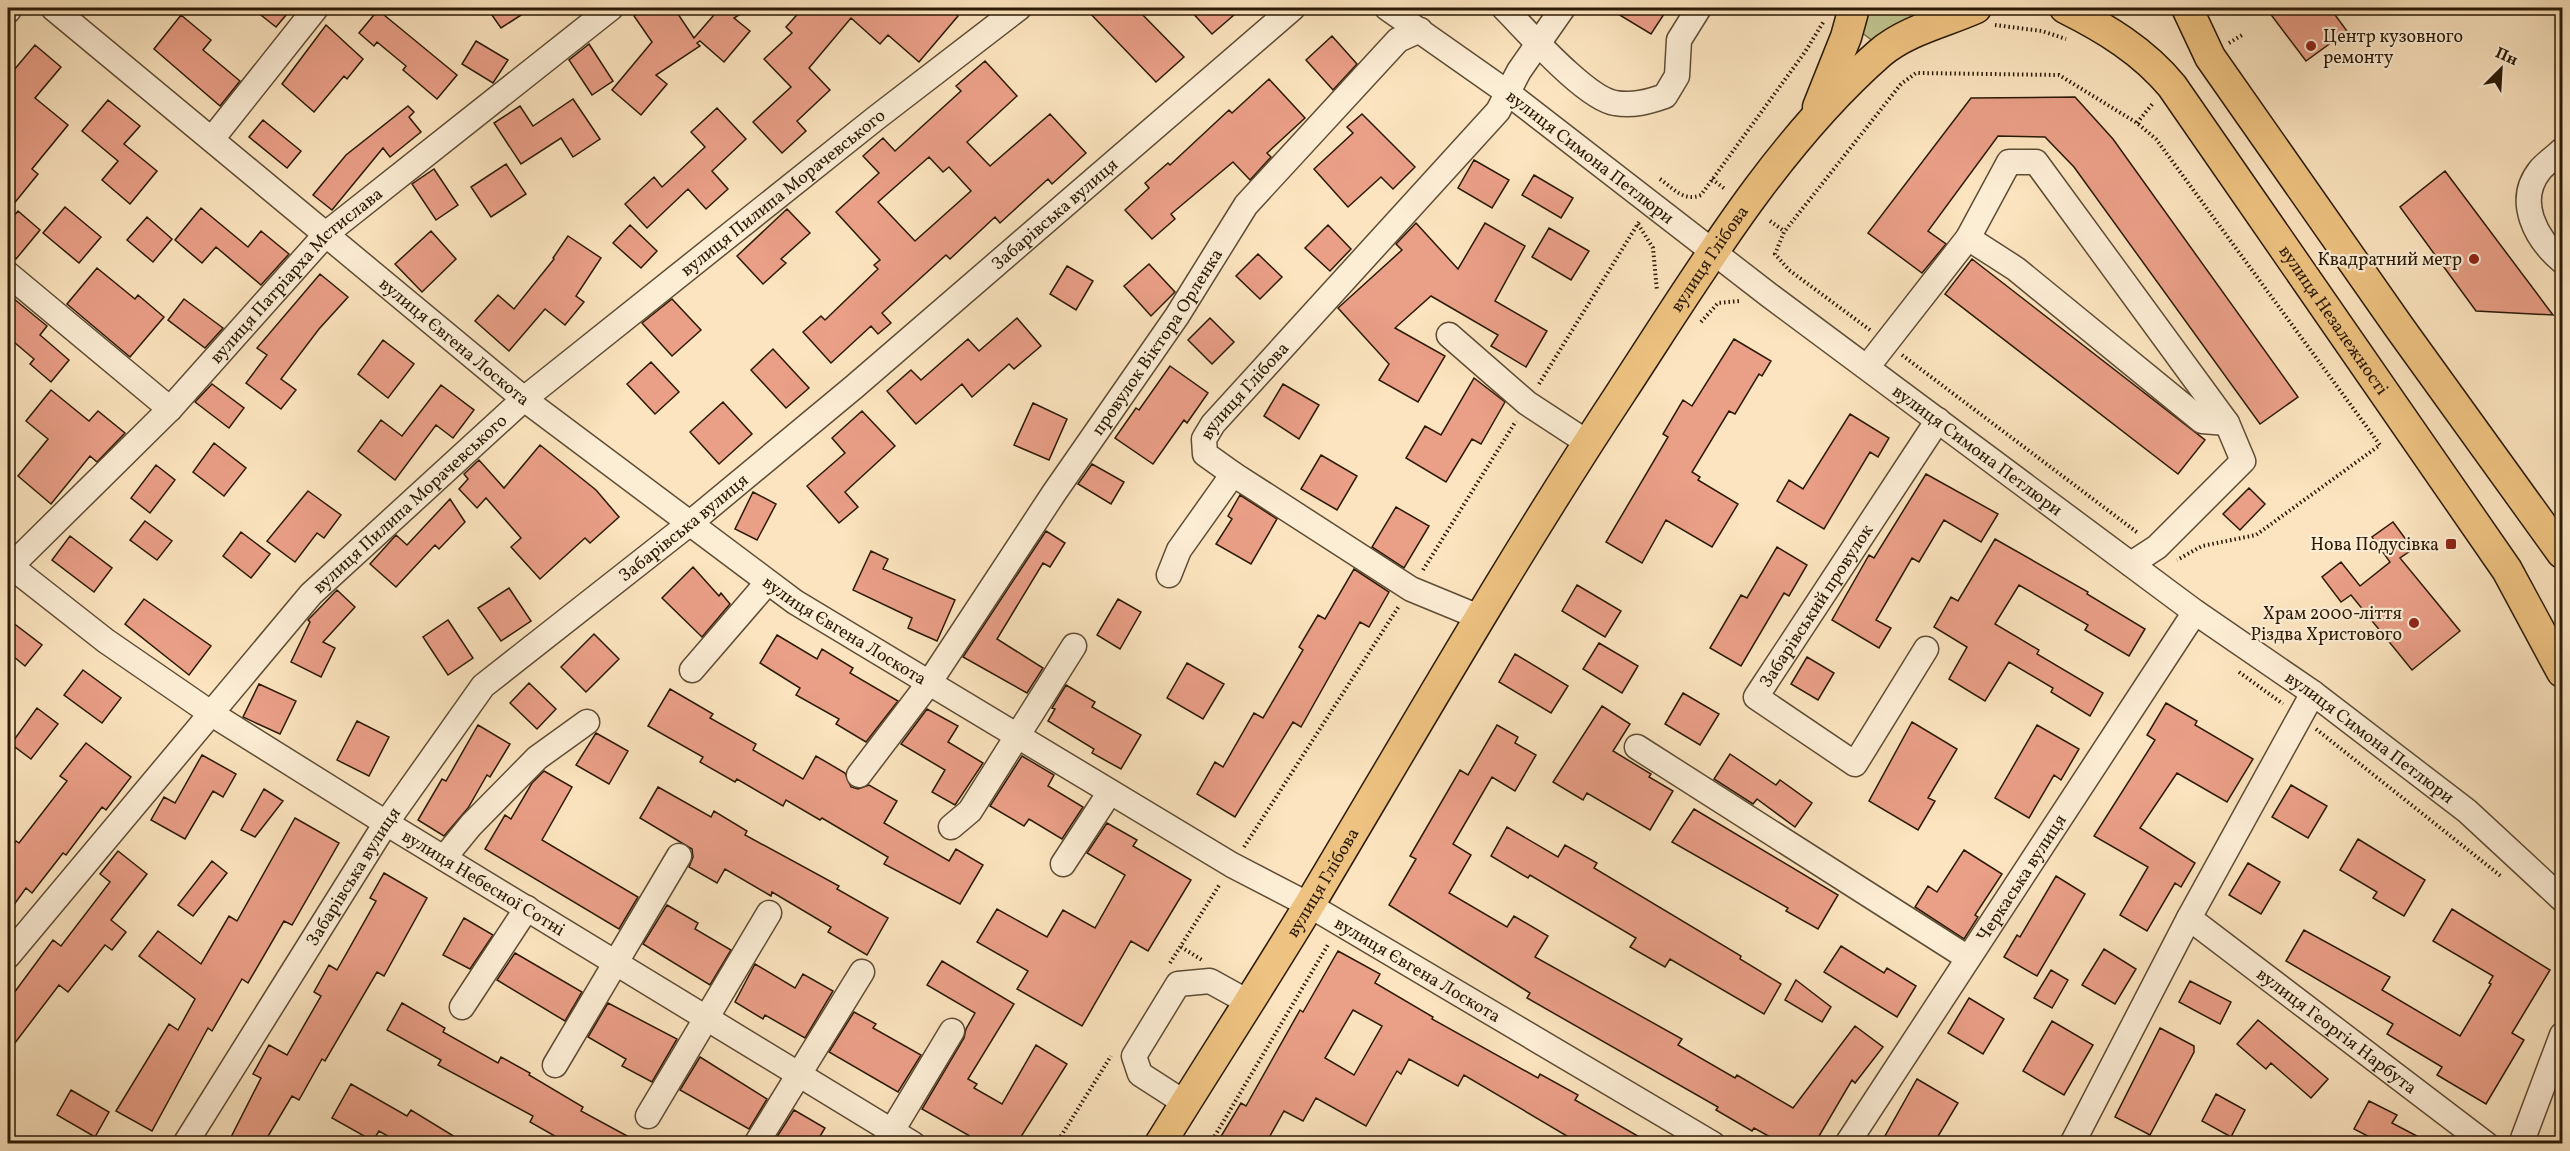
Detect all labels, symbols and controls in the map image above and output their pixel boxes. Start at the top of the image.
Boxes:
place label: Центр кузовного ремонту [2323,25,2463,71]
marker: Центр кузовного ремонту [2304,39,2318,53]
north arrow [2471,39,2531,99]
text: Пн [2491,42,2521,72]
street label: вулиця Симона Петлюри [1500,85,1679,231]
street label: вулиця Пилипа Морачевського [676,104,891,283]
street label: Забарівська вулиця [987,153,1124,277]
street label: вулиця Патріарха Мстислава [205,182,389,370]
street label: вулиця Глібова [1665,201,1755,318]
street label: вулиця Незалежності [2272,241,2393,401]
street label: провулок Віктора Орленка [1087,244,1230,441]
place label: Квадратний метр [2317,248,2462,273]
marker: Квадратний метр [2467,252,2481,266]
street label: вулиця Євгена Лоскота [373,273,534,413]
street label: вулиця Глібова [1195,337,1296,445]
street label: вулиця Симона Петлюри [1887,380,2067,523]
street label: вулиця Пилипа Морачевського [308,409,514,600]
street label: Забарівська вулиця [614,469,754,589]
street label: Забарівський провулок [1754,519,1880,693]
place label: Нова Подусівка [2311,533,2439,558]
marker: Нова Подусівка [2444,537,2458,551]
street label: вулиця Євгена Лоскота [757,571,931,692]
place label: Храм 2000-ліття Різдва Христового [2250,602,2402,648]
marker: Храм 2000-ліття Різдва Христового [2407,616,2421,630]
street label: вулиця Симона Петлюри [2279,666,2459,811]
street label: Забарівська вулиця [301,803,407,951]
street label: Черкаська вулиця [1971,810,2073,947]
street label: вулиця Небесної Сотні [396,824,569,943]
street label: вулиця Глібова [1281,824,1366,943]
street label: вулиця Євгена Лоскота [1329,912,1505,1030]
street label: вулиця Георгія Нарбута [2251,963,2422,1101]

